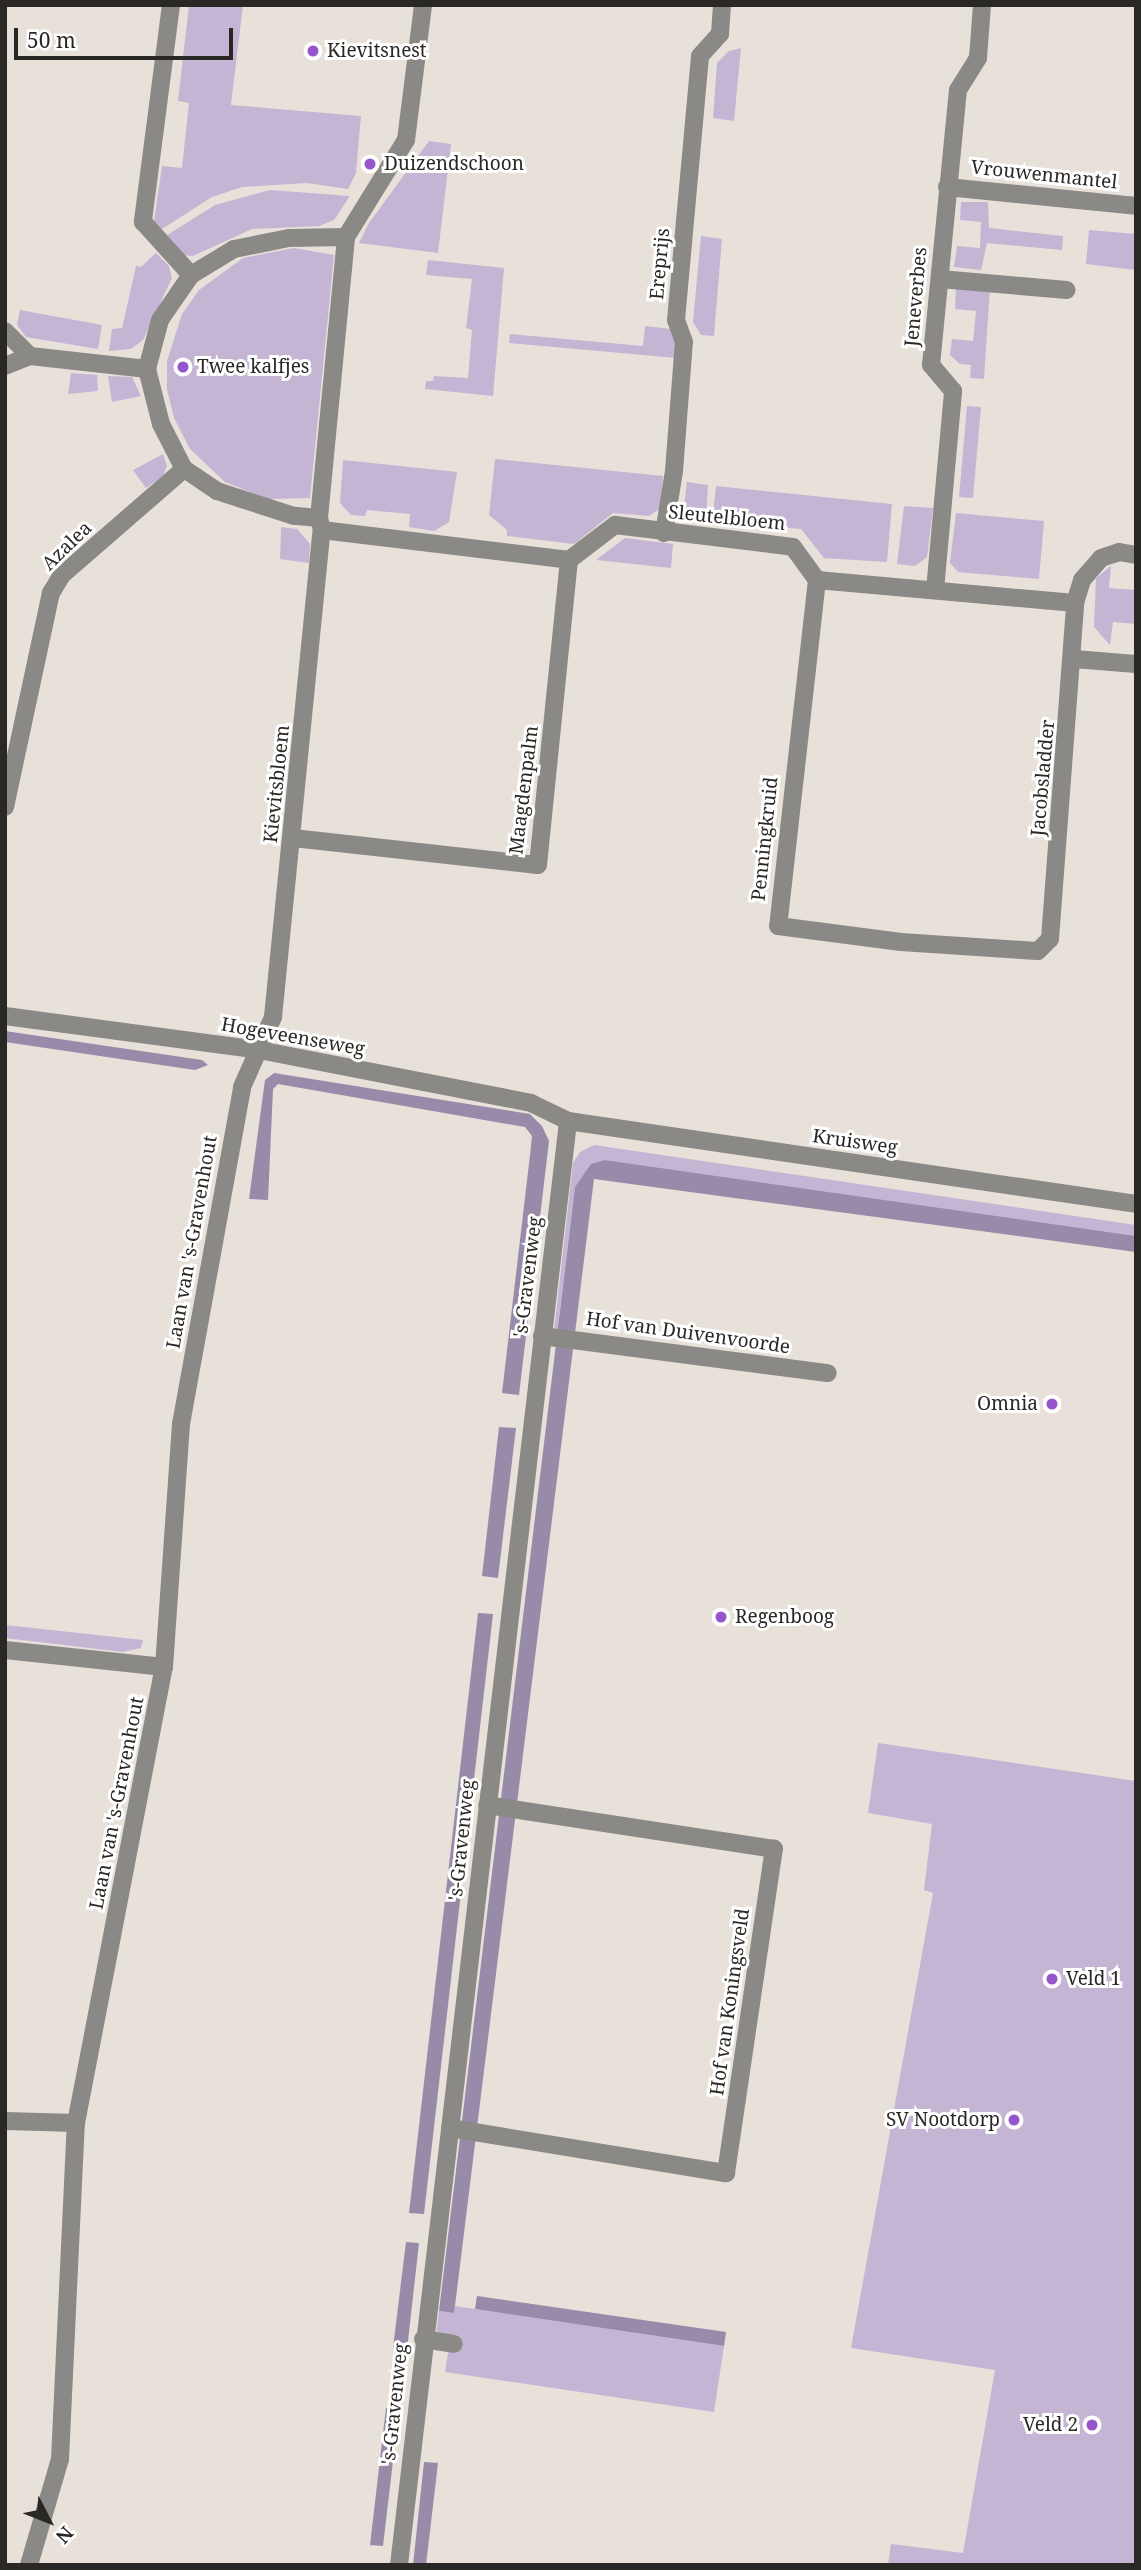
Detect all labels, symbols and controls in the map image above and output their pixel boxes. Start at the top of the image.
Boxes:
scale bar [18,14,236,58]
text: 50 m [27,26,76,54]
place label: Kievitsnest [327,40,427,62]
marker: Kievitsnest [305,43,321,59]
place label: Duizendschoon [384,153,524,175]
marker: Duizendschoon [362,156,378,172]
street label: Vrouwenmantel [970,156,1118,194]
street label: Ereprijs [646,227,674,301]
street label: Jeneverbes [900,246,932,348]
place label: Twee kalfjes [197,356,309,378]
marker: Twee kalfjes [175,359,191,375]
street label: Sleutelbloem [667,501,787,535]
street label: Azalea [37,517,97,575]
street label: Jacobsladder [1027,719,1059,837]
street label: Kievitsbloem [259,724,295,844]
street label: Maagdenpalm [505,724,543,856]
street label: Penningkruid [747,776,783,902]
street label: Hogeveenseweg [219,1013,367,1061]
street label: Kruisweg [811,1125,899,1159]
street label: Laan van 's-Gravenhout [162,1134,222,1350]
street label: 's-Gravenweg [509,1215,547,1339]
street label: Hof van Duivenvoorde [584,1307,792,1359]
place label: Omnia [977,1393,1038,1415]
marker: Omnia [1044,1396,1060,1412]
place label: Regenboog [735,1606,834,1628]
marker: Regenboog [713,1609,729,1625]
street label: Laan van 's-Gravenhout [85,1695,149,1911]
street label: 's-Gravenweg [444,1778,480,1902]
street label: Hof van Koningsveld [706,1907,754,2097]
place label: Veld 1 [1066,1968,1121,1990]
marker: Veld 1 [1044,1971,1060,1987]
place label: SV Nootdorp [886,2109,1000,2131]
marker: SV Nootdorp [1006,2112,1022,2128]
street label: 's-Gravenweg [377,2342,413,2466]
place label: Veld 2 [1023,2414,1078,2436]
marker: Veld 2 [1084,2417,1100,2433]
north arrow [14,2486,84,2556]
text: N [50,2521,79,2549]

